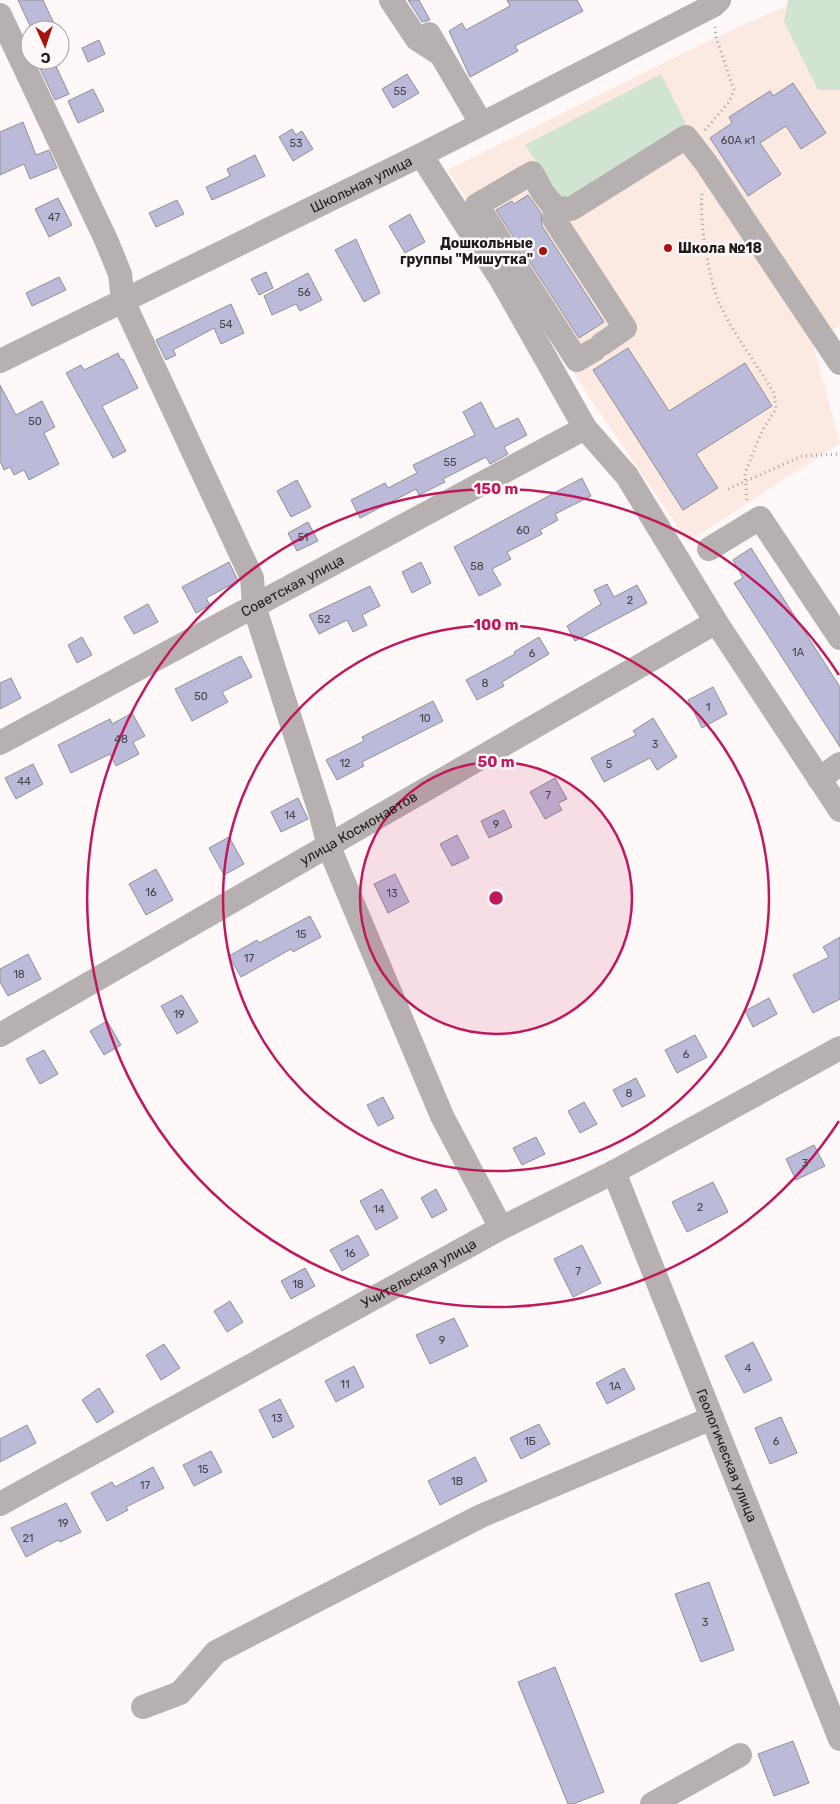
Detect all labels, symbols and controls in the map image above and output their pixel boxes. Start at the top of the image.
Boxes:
north arrow [20,20,70,70]
text: С [40,49,51,66]
house number: 55 [393,85,407,98]
house number: 60А к1 [721,134,755,147]
house number: 53 [289,137,303,150]
street label: Школьная улица [308,153,415,217]
house number: 47 [48,211,60,224]
place label: Дошкольные группы "Мишутка" [400,235,533,268]
place label: Школа №18 [678,240,762,257]
marker: Школа №18 [662,242,674,254]
marker: Дошкольные группы "Мишутка" [537,245,549,257]
house number: 56 [297,286,311,299]
house number: 54 [219,318,233,331]
house number: 50 [28,415,42,428]
house number: 55 [443,456,457,469]
text: 150 m [474,480,518,498]
house number: 60 [516,524,530,537]
house number: 51 [297,531,309,544]
street label: Советская улица [238,551,347,621]
house number: 58 [470,560,484,573]
house number: 2 [627,594,633,607]
house number: 52 [318,613,331,626]
text: 100 m [474,616,518,634]
house number: 1А [792,646,805,659]
house number: 6 [529,647,536,660]
house number: 8 [482,677,489,690]
house number: 50 [194,690,208,703]
house number: 1 [706,701,710,714]
house number: 10 [419,712,431,725]
house number: 48 [114,733,128,746]
house number: 3 [652,738,659,751]
text: 50 m [478,753,514,771]
house number: 12 [339,757,351,770]
house number: 5 [606,758,613,771]
house number: 44 [17,775,31,788]
street label: улица Космонавтов [297,788,421,869]
house number: 7 [545,789,551,802]
house number: 14 [284,809,296,822]
house number: 9 [493,818,499,831]
house number: 16 [145,886,157,899]
house number: 13 [386,887,398,900]
centre of rings [487,889,505,907]
house number: 15 [295,928,307,941]
house number: 17 [244,952,255,965]
house number: 18 [13,968,25,981]
house number: 19 [173,1008,185,1021]
house number: 6 [683,1048,690,1061]
house number: 8 [626,1087,633,1100]
house number: 3 [802,1157,809,1170]
house number: 2 [697,1201,703,1214]
house number: 14 [373,1203,385,1216]
street label: Учительская улица [358,1235,479,1312]
house number: 16 [344,1247,356,1260]
house number: 7 [575,1265,581,1278]
house number: 18 [292,1278,304,1291]
house number: 9 [439,1334,445,1347]
house number: 4 [745,1362,752,1375]
house number: 11 [340,1378,350,1391]
house number: 1А [609,1380,622,1393]
street label: Геологическая улица [692,1386,761,1525]
house number: 13 [271,1412,283,1425]
house number: 1Б [524,1435,536,1448]
house number: 6 [773,1435,780,1448]
house number: 15 [197,1463,209,1476]
house number: 1В [451,1475,463,1488]
house number: 17 [140,1479,151,1492]
house number: 19 [57,1517,69,1530]
house number: 21 [22,1532,34,1545]
house number: 3 [702,1616,709,1629]

